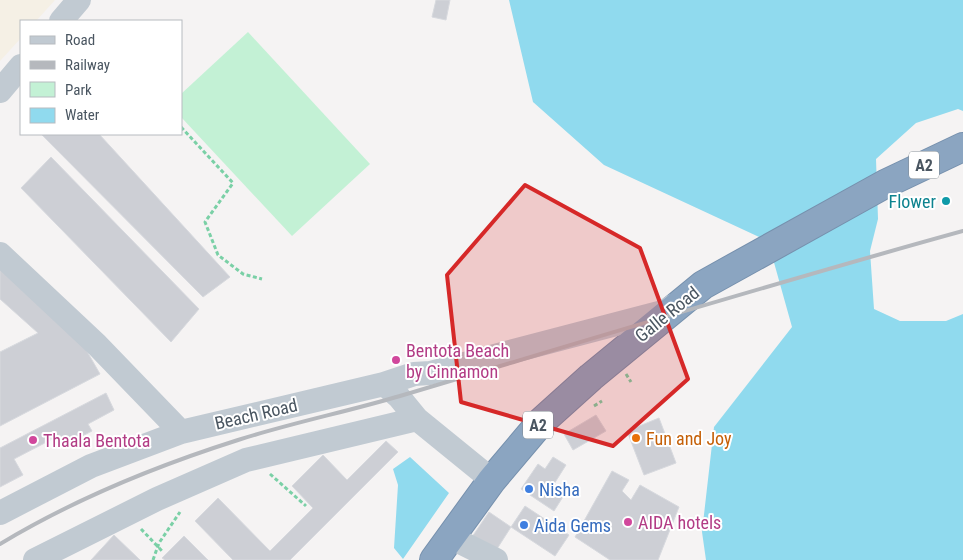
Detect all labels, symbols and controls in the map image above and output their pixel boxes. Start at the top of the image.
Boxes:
legend [20,20,182,135]
text: Road [65,31,95,49]
text: Railway [65,56,110,74]
text: Park [65,81,92,99]
text: Water [65,106,100,124]
road number: A2 [909,152,939,178]
place label: Flower [889,191,937,212]
marker: Flower [940,195,952,207]
street label: Galle Road [631,282,703,346]
place label: Bentota Beach by Cinnamon [406,340,509,382]
marker: Bentota Beach by Cinnamon [390,354,402,366]
street label: Beach Road [213,394,299,434]
road number: A2 [523,412,553,438]
place label: Fun and Joy [646,428,732,449]
place label: Thaala Bentota [43,430,150,451]
marker: Fun and Joy [630,432,642,444]
marker: Thaala Bentota [27,434,39,446]
place label: Nisha [539,479,580,500]
marker: Nisha [523,483,535,495]
place label: AIDA hotels [638,512,721,533]
place label: Aida Gems [534,515,611,536]
marker: AIDA hotels [622,516,634,528]
marker: Aida Gems [518,519,530,531]

